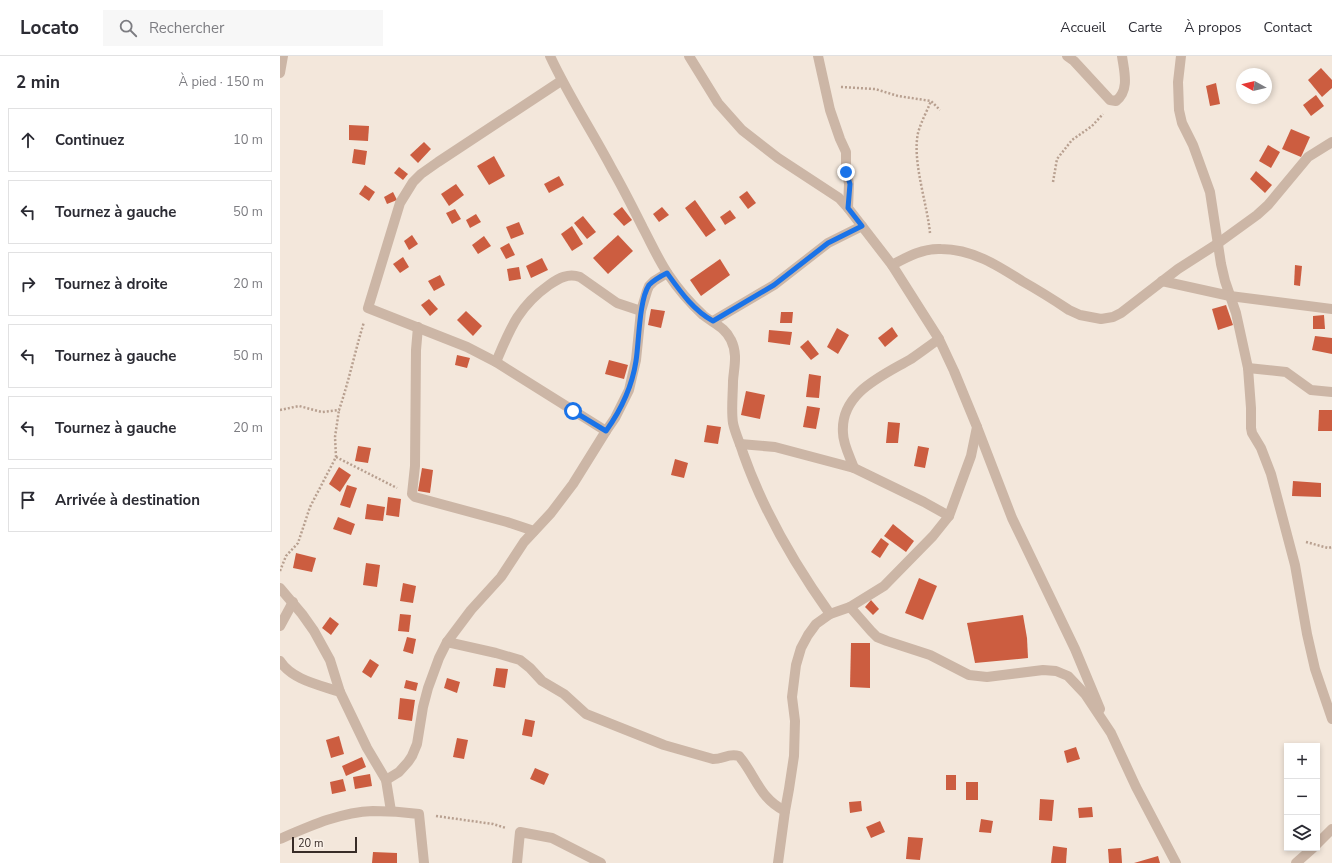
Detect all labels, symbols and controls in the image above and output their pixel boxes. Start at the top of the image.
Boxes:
search box [103,10,383,46]
text: Locato [20,15,79,41]
icon: search [117,17,139,39]
text: Rechercher [149,18,224,38]
text: Accueil [1060,18,1106,37]
text: Carte [1128,18,1162,37]
text: À propos [1184,18,1242,37]
text: Contact [1264,18,1312,37]
north arrow [1236,68,1272,104]
text: 2 min [16,71,60,94]
text: À pied · 150 m [179,73,264,91]
icon: ahead [17,129,39,151]
text: Continuez [55,130,124,150]
text: 10 m [233,131,263,149]
route end [837,163,855,181]
icon: left [17,201,39,223]
text: Tournez à gauche [55,202,177,222]
text: 50 m [233,203,263,221]
icon: right [17,273,39,295]
text: Tournez à droite [55,274,168,294]
text: 20 m [233,275,263,293]
icon: left [17,345,39,367]
text: Tournez à gauche [55,346,177,366]
text: 50 m [233,347,263,365]
route start [564,402,582,420]
icon: left [17,417,39,439]
text: Tournez à gauche [55,418,177,438]
text: 20 m [233,419,263,437]
icon: arrive [17,489,39,511]
text: Arrivée à destination [55,490,200,510]
map controls [1284,743,1320,851]
button: + [1284,743,1320,779]
button: − [1284,779,1320,815]
button: layers [1284,815,1320,851]
scale bar [292,835,357,854]
text: 20 m [298,836,323,851]

